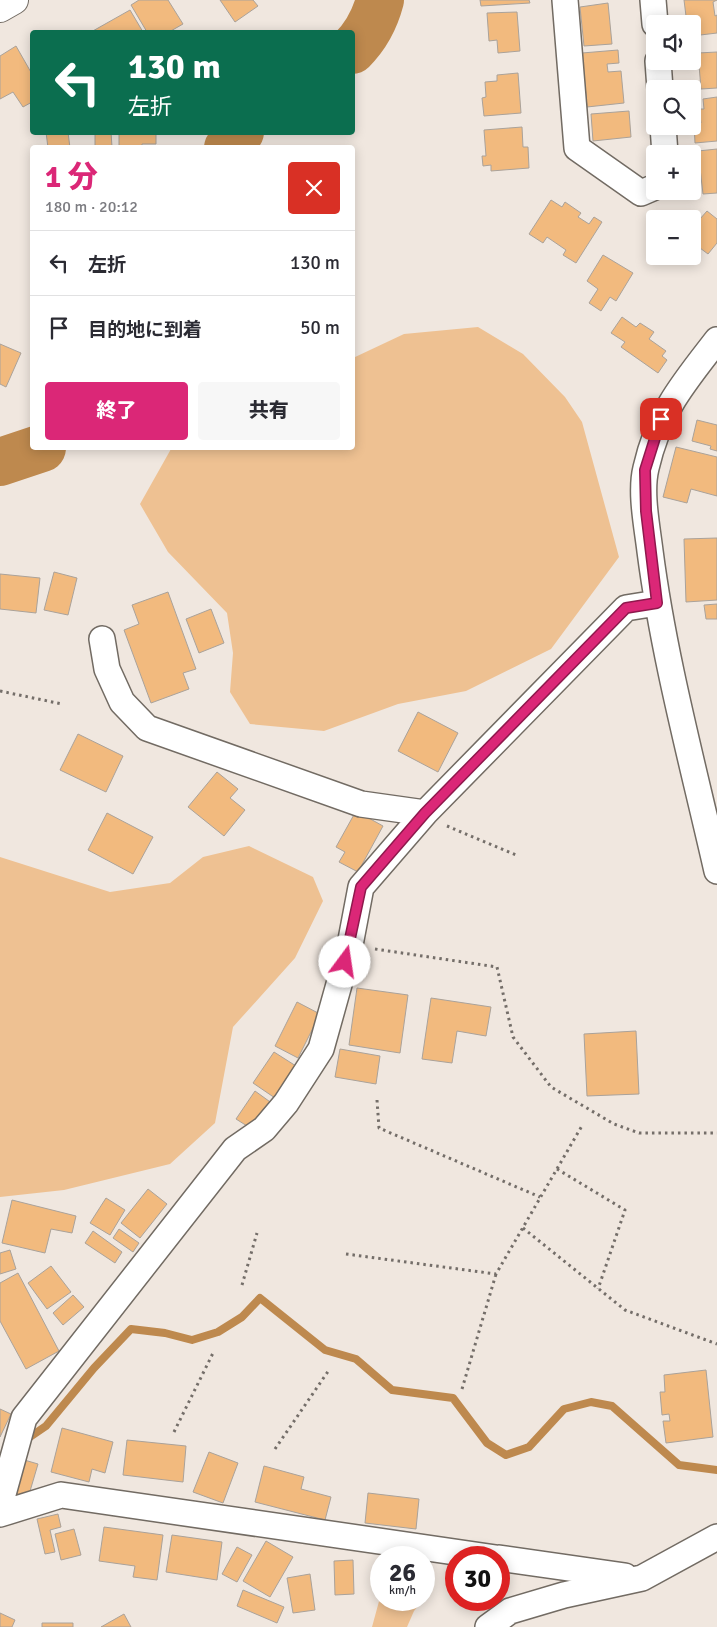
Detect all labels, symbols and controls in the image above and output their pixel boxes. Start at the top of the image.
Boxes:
map controls [646,15,701,265]
button: sound [646,15,701,70]
text: 130 m [128,45,221,88]
icon: left [45,50,110,115]
button: search [646,80,701,135]
text: 左折 [128,93,172,120]
button: + [646,145,701,200]
text: 1 分 [45,159,98,196]
button: close [288,162,340,214]
text: 180 m · 20:12 [45,197,138,217]
button: − [646,210,701,265]
icon: left [45,249,73,277]
text: 130 m [290,251,340,275]
text: 左折 [88,253,126,277]
icon: arrive [45,314,73,342]
text: 50 m [300,316,340,340]
text: 目的地に到着 [88,318,202,342]
button: 終了 [45,382,188,440]
button: 共有 [198,382,340,440]
pin [640,398,682,440]
icon: arrive [647,405,675,433]
position arrow [318,935,370,987]
speed limit sign: 30 [445,1546,510,1611]
text: 26 [389,1557,416,1588]
text: km/h [389,1583,416,1598]

